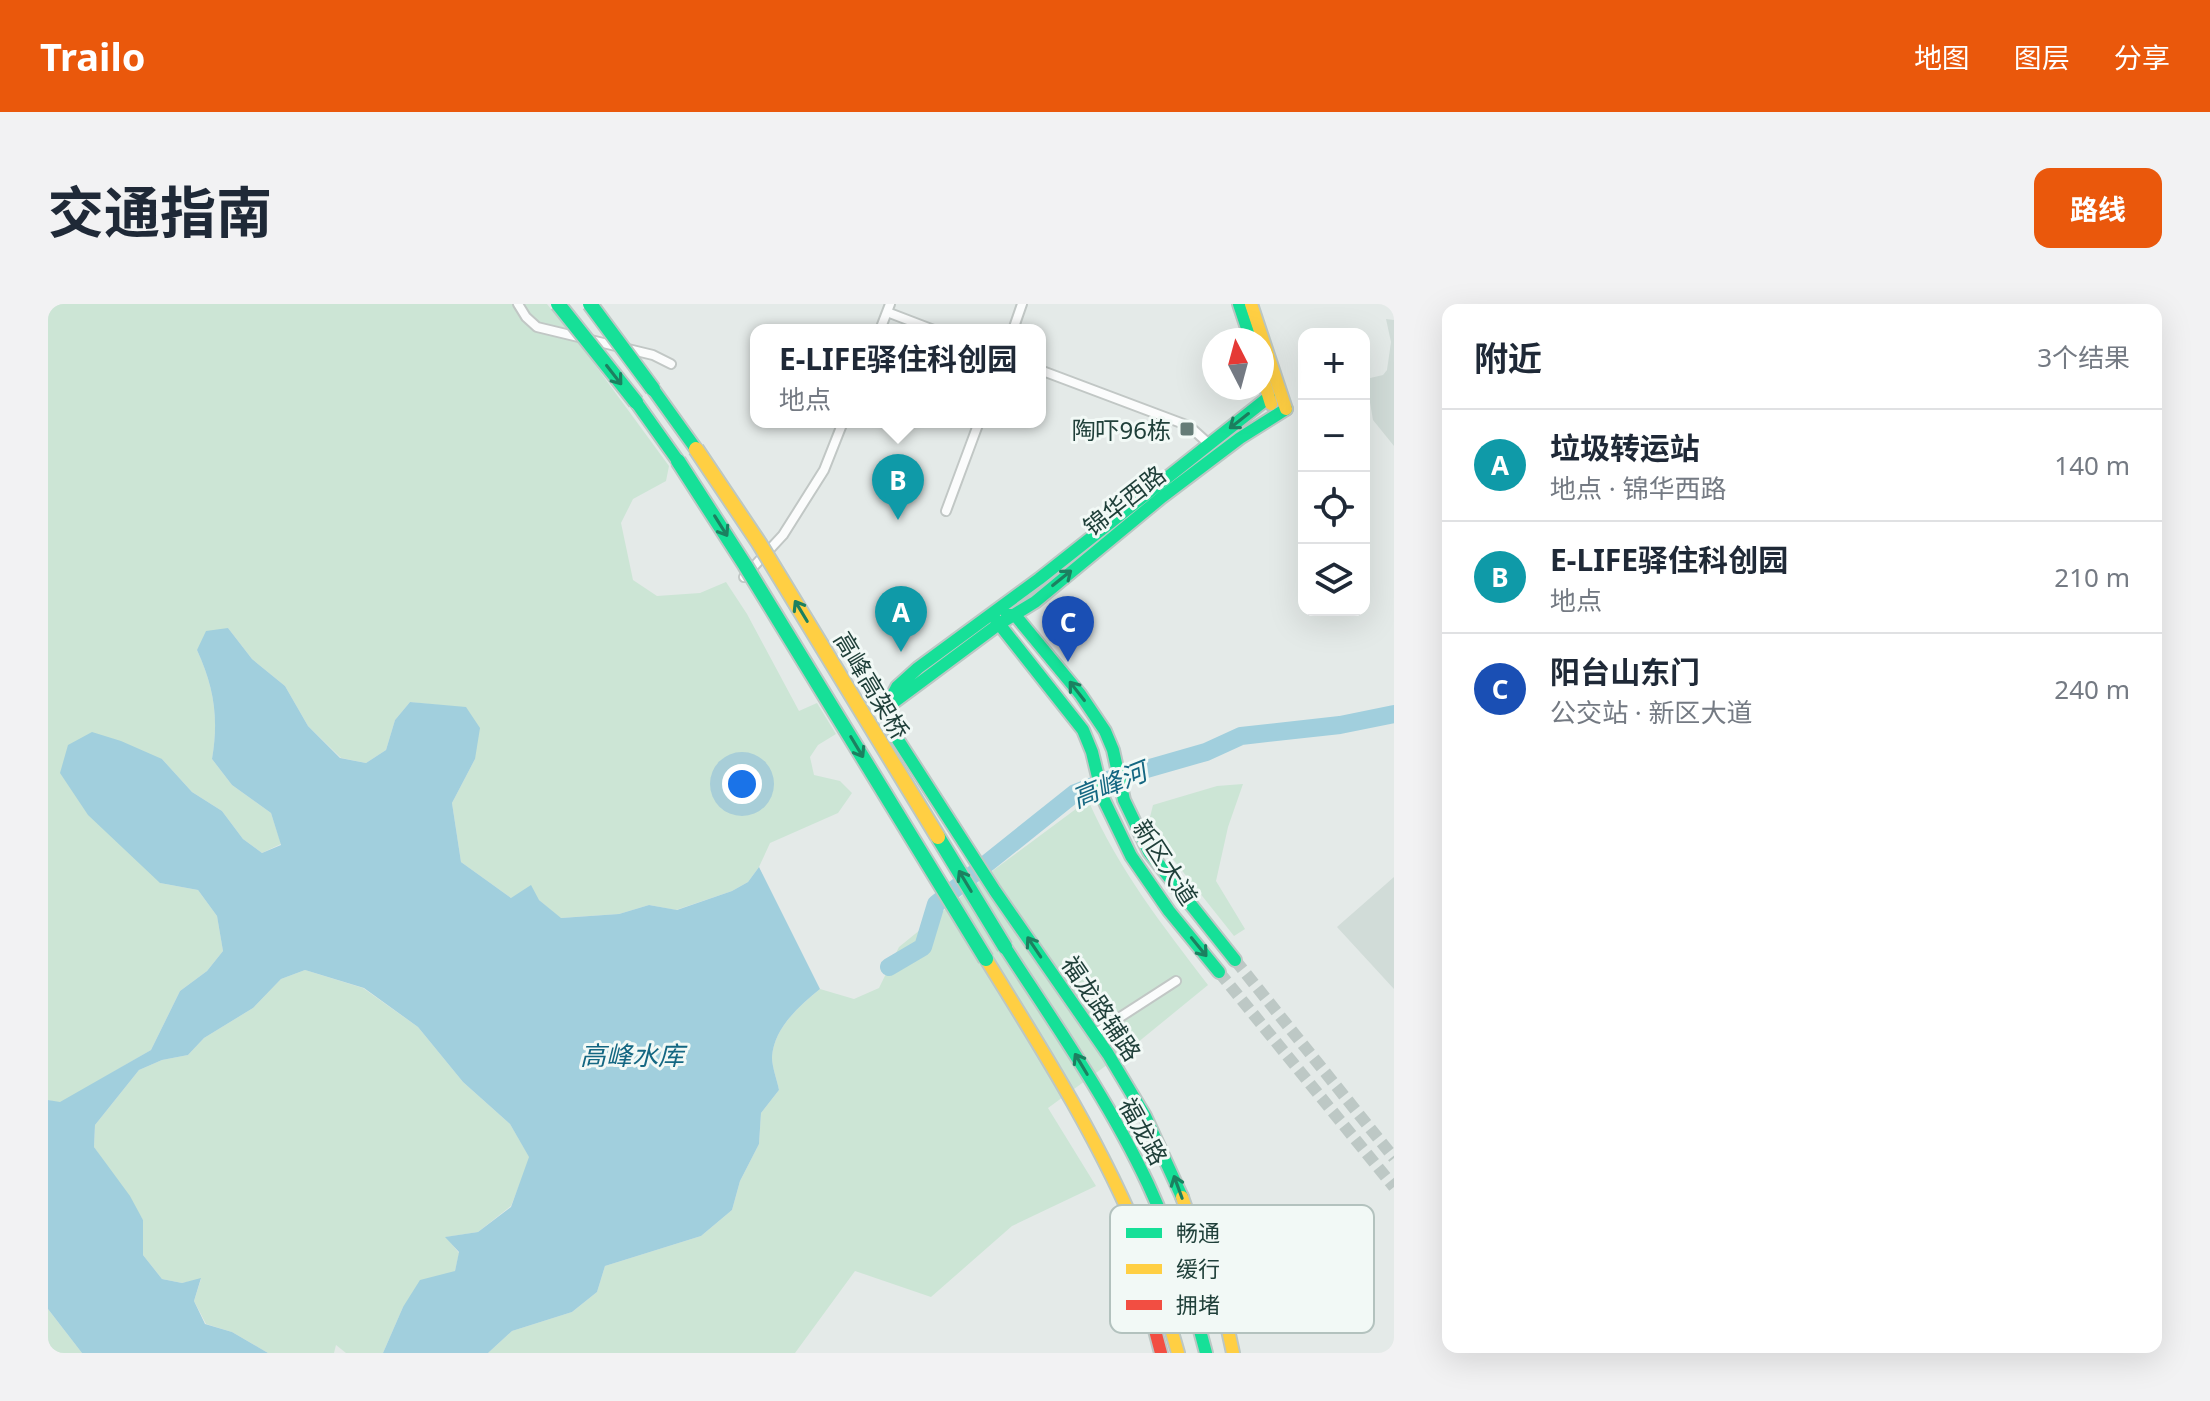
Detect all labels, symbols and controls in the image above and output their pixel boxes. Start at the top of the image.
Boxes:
text: Trailo [40,30,145,82]
text: 地图 [1914,38,1970,76]
text: 图层 [2014,38,2070,76]
text: 分享 [2114,38,2170,76]
button: 路线 [2034,168,2162,248]
text: 交通指南 [48,173,272,249]
popup [750,324,1046,428]
north arrow [1202,328,1274,400]
map controls [1298,328,1370,616]
button: + [1298,328,1370,400]
text: 附近 [1474,335,1542,381]
text: E-LIFE驿住科创园 [779,338,1017,379]
text: 3个结果 [2037,339,2130,375]
one-way arrow [606,364,623,385]
text: 地点 [779,381,831,417]
button: − [1298,400,1370,472]
one-way arrow [1229,412,1250,429]
place label: 陶吓96栋 [1072,413,1171,446]
marker: 陶吓96栋 [1178,420,1196,438]
text: 垃圾转运站 [1550,427,1700,468]
text: A [1491,447,1509,483]
text: 140 m [2054,447,2130,483]
pin: B [872,454,924,520]
street label: 锦华西路 [1076,457,1172,543]
text: 地点 · 锦华西路 [1550,470,1727,506]
button: locate [1298,472,1370,544]
one-way arrow [713,514,729,537]
text: E-LIFE驿住科创园 [1550,539,1788,580]
button: layers [1298,544,1370,616]
text: B [1491,559,1509,595]
text: 210 m [2054,559,2130,595]
one-way arrow [1051,569,1072,586]
text: 地点 [1550,582,1602,618]
pin: A [875,586,927,652]
pin: C [1042,596,1094,662]
one-way arrow [793,600,809,623]
street label: 高峰高架桥 [827,625,917,745]
text: 阳台山东门 [1550,651,1700,692]
text: C [1492,671,1508,707]
text: 240 m [2054,671,2130,707]
one-way arrow [1069,681,1086,702]
text: 公交站 · 新区大道 [1550,694,1753,730]
one-way arrow [848,736,865,758]
water label: 高峰河 [1066,751,1157,815]
your location [722,764,762,804]
street label: 新区大道 [1126,813,1206,911]
one-way arrow [956,870,972,893]
one-way arrow [1026,936,1042,959]
one-way arrow [1190,936,1207,957]
street label: 福龙路辅路 [1055,949,1149,1067]
water label: 高峰水库 [580,1037,688,1073]
one-way arrow [1072,1053,1088,1076]
street label: 福龙路 [1112,1092,1176,1170]
one-way arrow [1170,1175,1184,1200]
legend [1110,1205,1374,1333]
text: 畅通 [1176,1217,1220,1247]
text: 缓行 [1176,1253,1220,1283]
text: 拥堵 [1176,1289,1220,1319]

